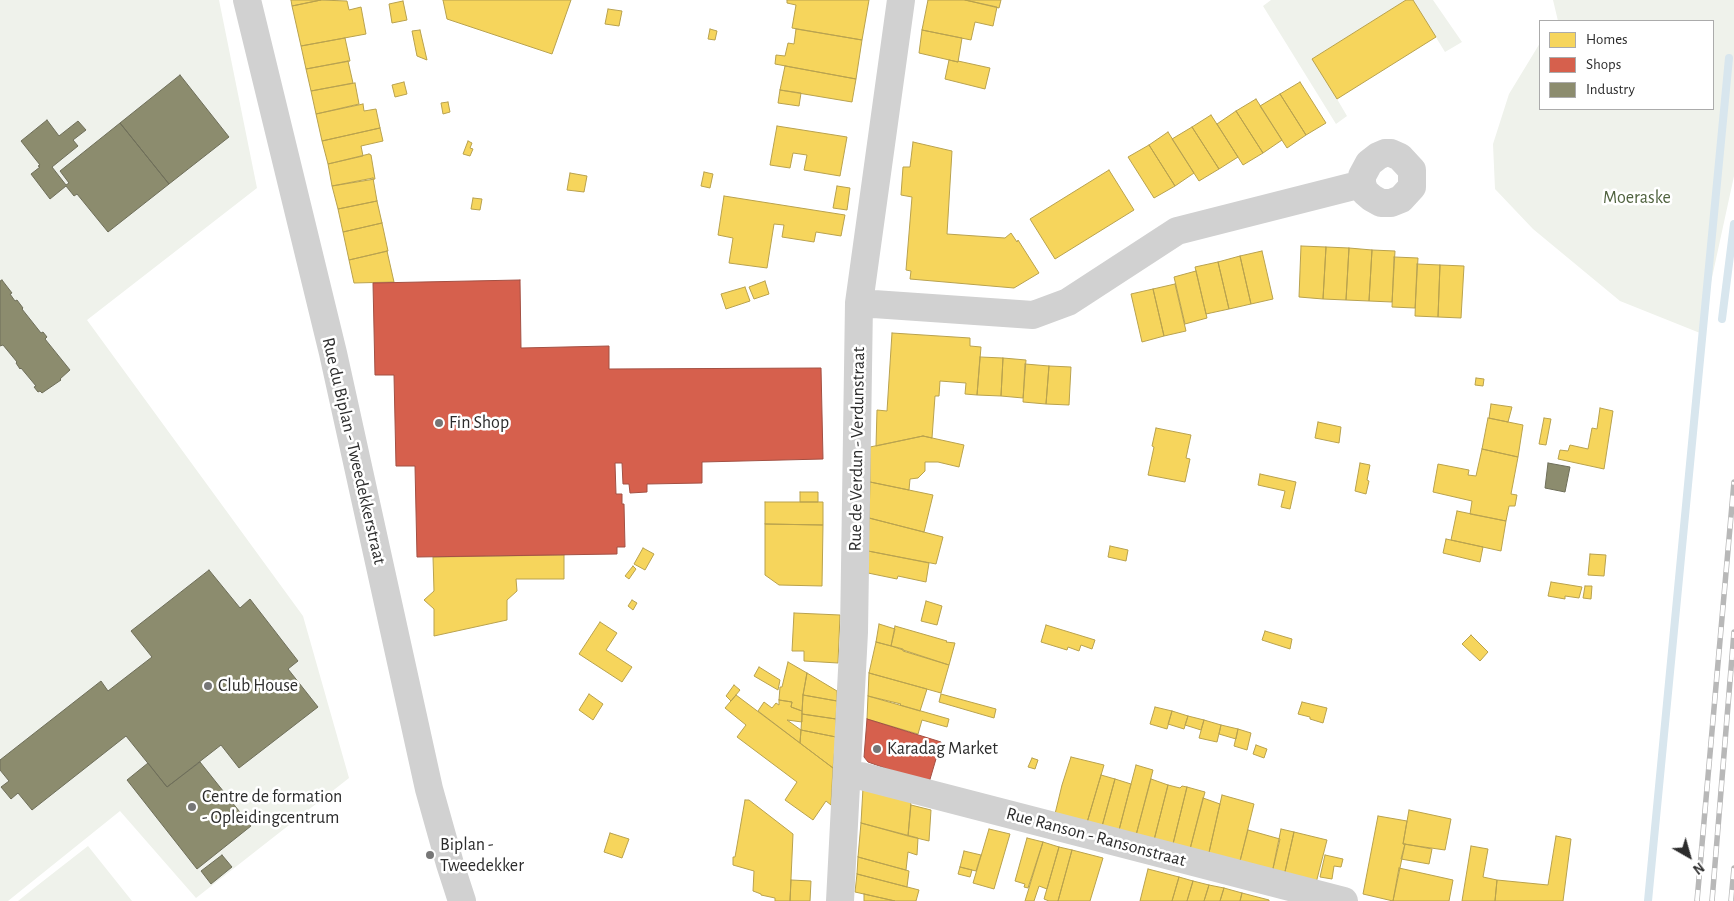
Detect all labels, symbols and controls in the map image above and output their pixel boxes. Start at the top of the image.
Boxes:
legend [1539,20,1714,110]
text: Homes [1586,32,1628,47]
text: Shops [1586,57,1621,72]
text: Industry [1586,82,1635,97]
park label: Moeraske [1603,187,1671,209]
street label: Rue du Biplan - Tweedekkerstraat [317,335,391,567]
street label: Rue de Verdun - Verdunstraat [844,346,870,552]
place label: Fin Shop [449,412,509,434]
marker: Fin Shop [433,417,445,429]
place label: Club House [218,675,298,697]
marker: Club House [202,680,214,692]
place label: Karadag Market [887,738,998,760]
marker: Karadag Market [871,743,883,755]
place label: Centre de formation - Opleidingcentrum [202,786,342,829]
marker: Centre de formation - Opleidingcentrum [186,801,198,813]
street label: Rue Ranson - Ransonstraat [1004,803,1188,871]
north arrow [1664,831,1714,881]
place label: Biplan - Tweedekker [440,834,524,876]
marker: Biplan - Tweedekker [424,849,436,861]
text: N [1690,859,1706,876]

